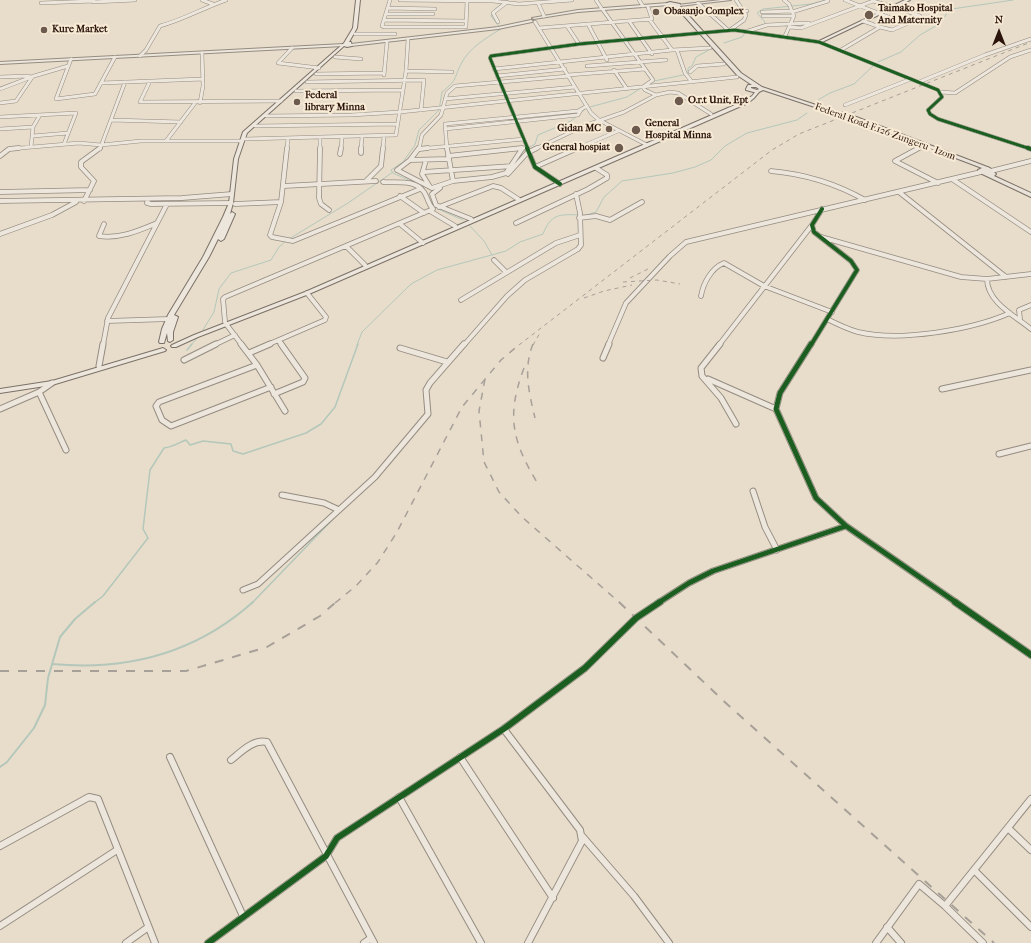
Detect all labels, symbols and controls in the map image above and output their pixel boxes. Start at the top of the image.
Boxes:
place label: Taimako Hospital And Maternity [878,3,952,26]
place label: Obasanjo Complex [664,6,744,18]
marker: Obasanjo Complex [651,7,661,17]
marker: Taimako Hospital And Maternity [863,9,875,21]
north arrow [979,12,1019,52]
text: N [995,13,1003,26]
place label: Kure Market [52,24,107,36]
marker: Kure Market [39,25,49,35]
place label: Federal library Minna [305,90,365,114]
marker: O.r.t Unit, Ept [673,95,685,107]
place label: O.r.t Unit, Ept [688,95,748,107]
marker: Federal library Minna [292,97,302,107]
street label: Federal Road F.126 Zungeru - Izom [813,101,957,163]
place label: General Hospital Minna [645,118,711,142]
place label: Gidan MC [557,123,601,135]
marker: Gidan MC [604,124,614,134]
marker: General Hospital Minna [630,124,642,136]
place label: General hospiat [543,142,610,154]
marker: General hospiat [613,142,625,154]

